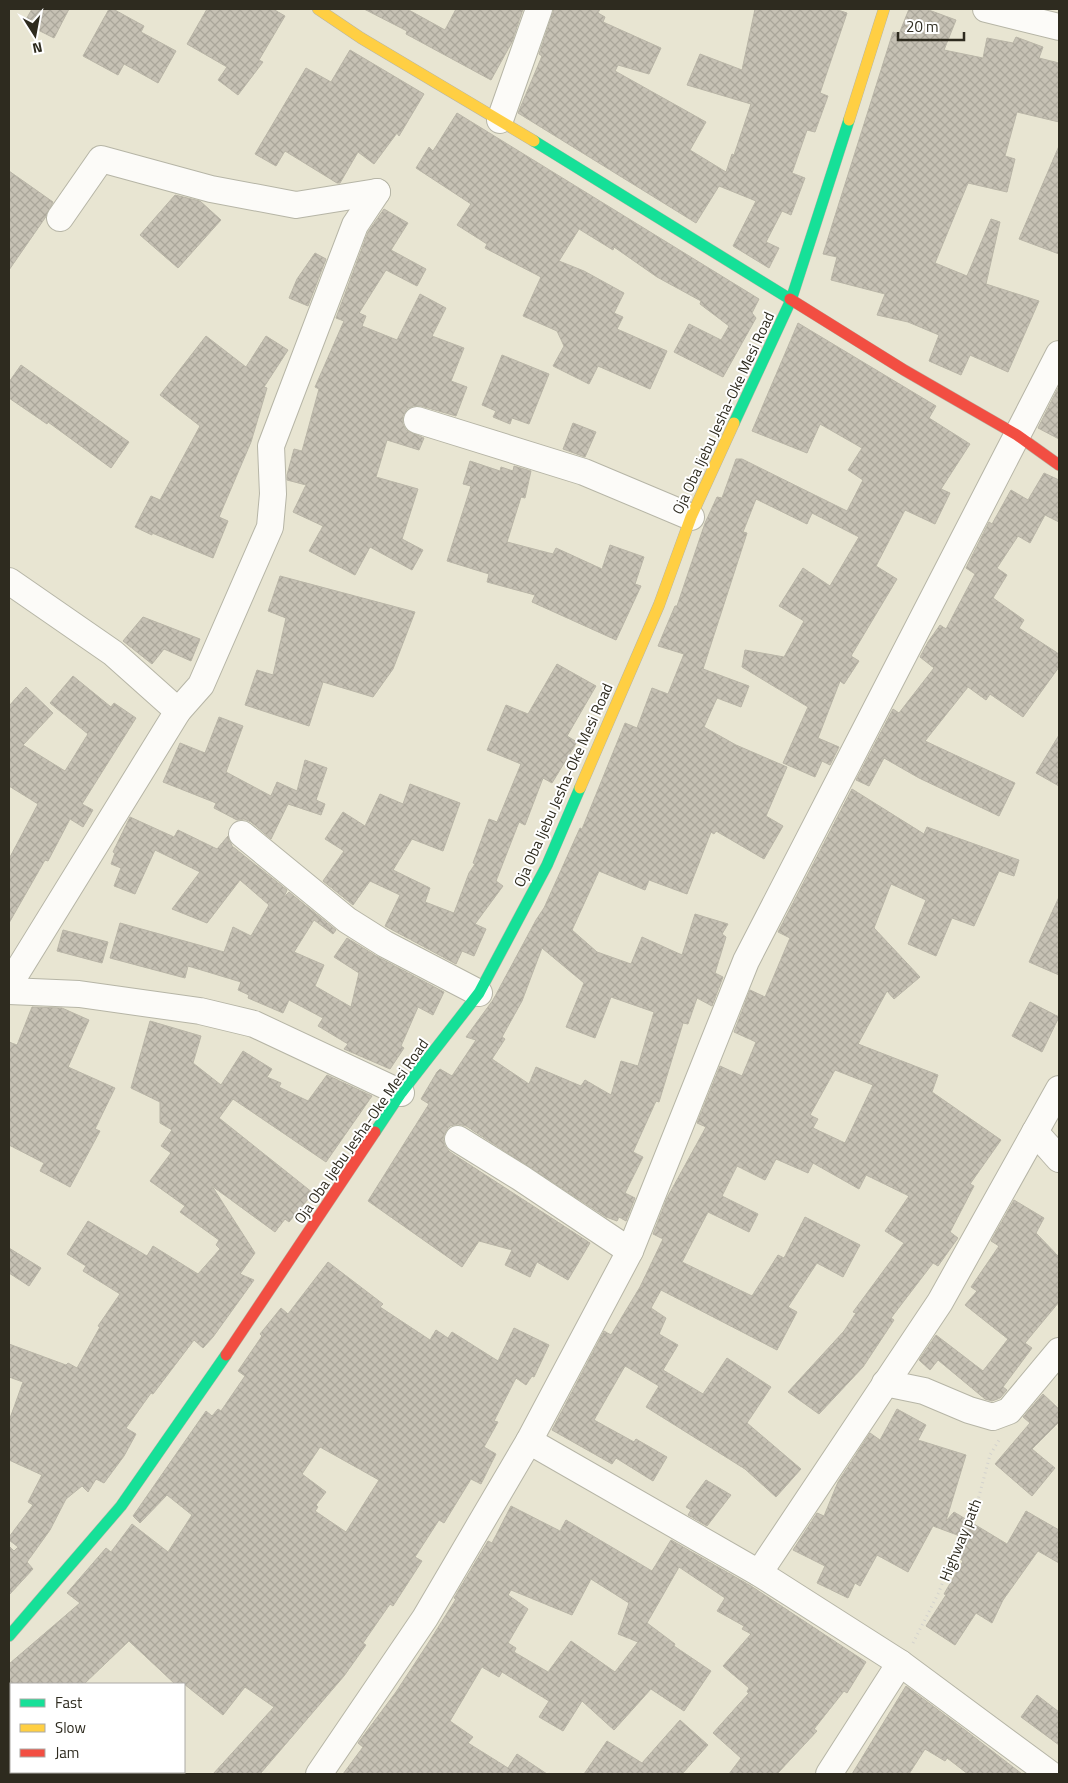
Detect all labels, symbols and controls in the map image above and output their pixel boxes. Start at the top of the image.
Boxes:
north arrow [10,10,60,60]
scale bar [898,10,964,42]
text: 20 m [906,15,939,38]
text: N [31,37,44,59]
street label: Oja Oba Ijebu Jesha-Oke Mesi Road [666,308,780,518]
street label: Oja Oba Ijebu Jesha-Oke Mesi Road [508,679,618,891]
street label: Oja Oba Ijebu Jesha-Oke Mesi Road [288,1034,434,1228]
street label: Highway path [933,1495,987,1585]
legend [10,1683,185,1773]
text: Fast [55,1691,83,1714]
text: Slow [55,1716,86,1739]
text: Jam [55,1741,79,1764]

